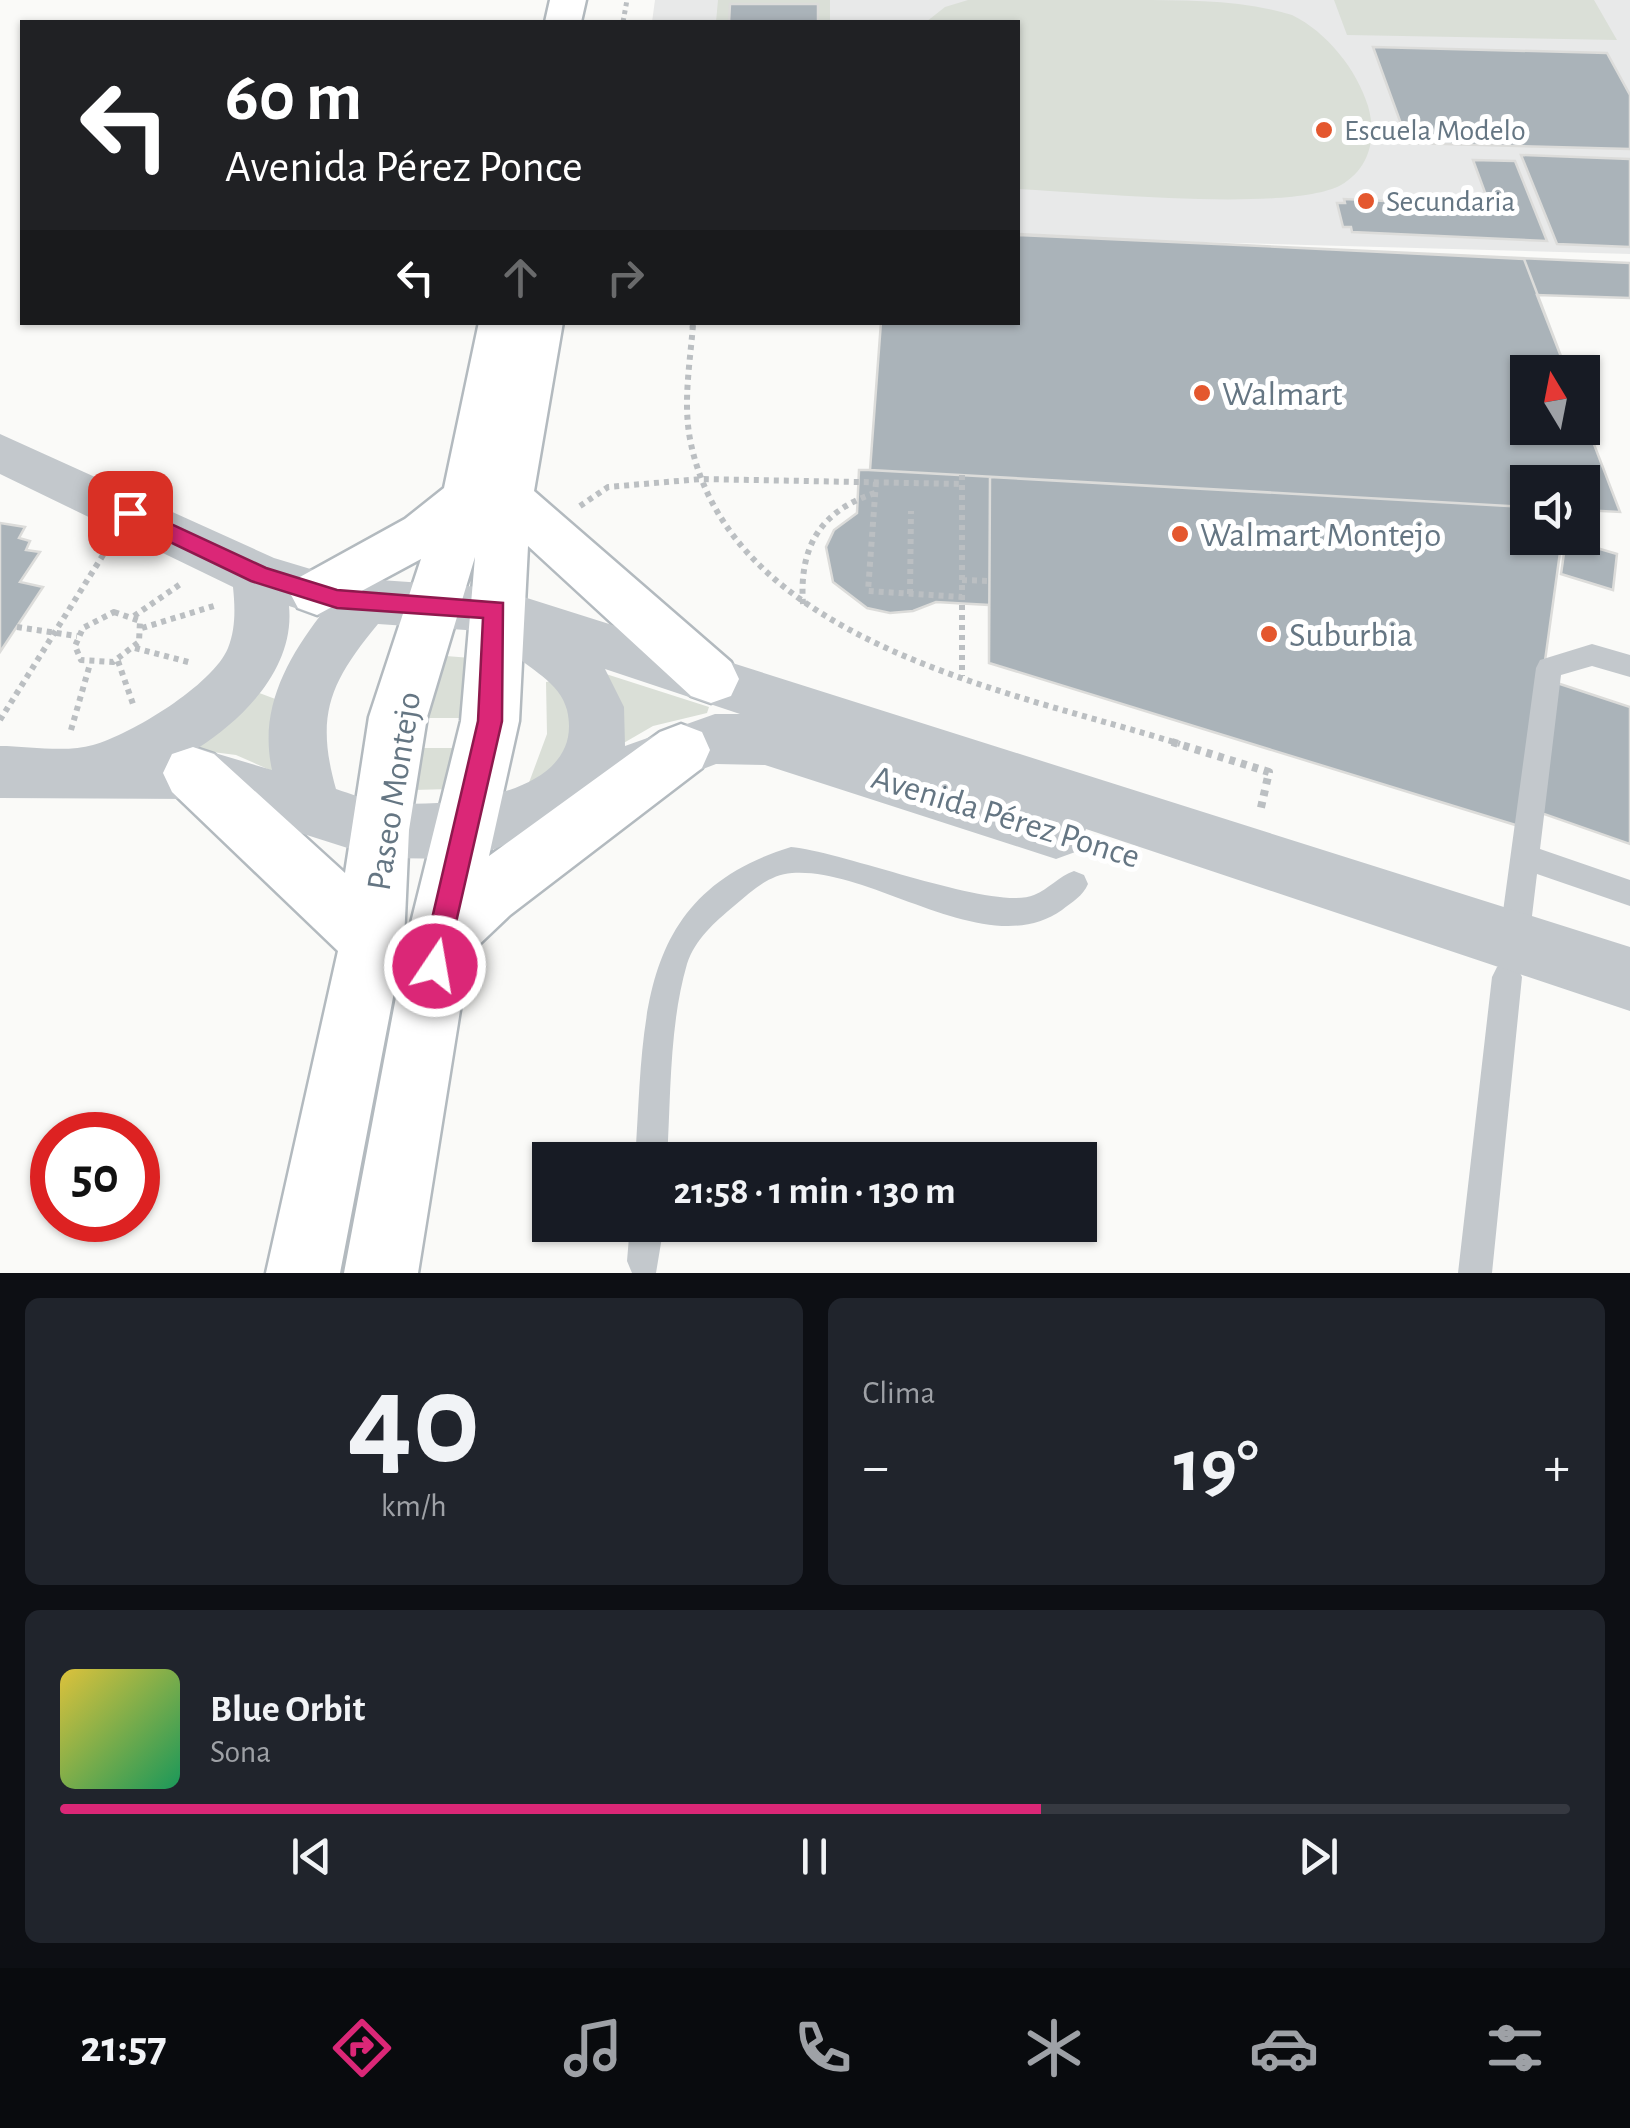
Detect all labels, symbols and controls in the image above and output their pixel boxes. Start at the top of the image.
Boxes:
icon: left [60,60,190,190]
text: 60 m [225,63,362,133]
place label: Escuela Modelo [1344,116,1526,146]
marker: Escuela Modelo [1313,119,1335,141]
text: Avenida Pérez Ponce [225,145,583,190]
place label: Secundaria [1386,187,1515,217]
marker: Secundaria [1355,190,1377,212]
icon: left [388,250,443,305]
icon: ahead [493,250,548,305]
icon: right [598,250,653,305]
north arrow [1510,355,1600,445]
map controls [1510,355,1600,555]
place label: Walmart [1222,377,1342,412]
marker: Walmart [1191,382,1213,404]
button: sound [1510,465,1600,555]
pin [88,471,173,556]
icon: arrive [103,486,158,541]
place label: Walmart Montejo [1200,518,1441,553]
marker: Walmart Montejo [1169,523,1191,545]
place label: Suburbia [1289,618,1413,653]
marker: Suburbia [1258,623,1280,645]
street label: Paseo Montejo [362,689,427,893]
street label: Avenida Pérez Ponce [867,760,1144,875]
position arrow [383,914,487,1018]
speed limit sign: 50 [30,1112,160,1242]
text: 21:58 · 1 min · 130 m [673,1173,956,1211]
text: 40 [347,1357,480,1487]
text: Clima [863,1377,935,1409]
text: 19° [1174,1430,1259,1505]
text: − [863,1440,889,1495]
text: + [1544,1440,1570,1495]
text: km/h [381,1490,447,1522]
text: Blue Orbit [210,1691,365,1729]
text: Sona [210,1736,271,1768]
icon: previous [284,1829,339,1884]
icon: pause [787,1829,842,1884]
icon: next [1291,1829,1346,1884]
icon: directions [327,2013,397,2083]
icon: music [558,2013,628,2083]
icon: phone [788,2013,858,2083]
icon: climate [1019,2013,1089,2083]
icon: car [1249,2013,1319,2083]
icon: filters [1480,2013,1550,2083]
text: 21:57 [80,2025,167,2070]

